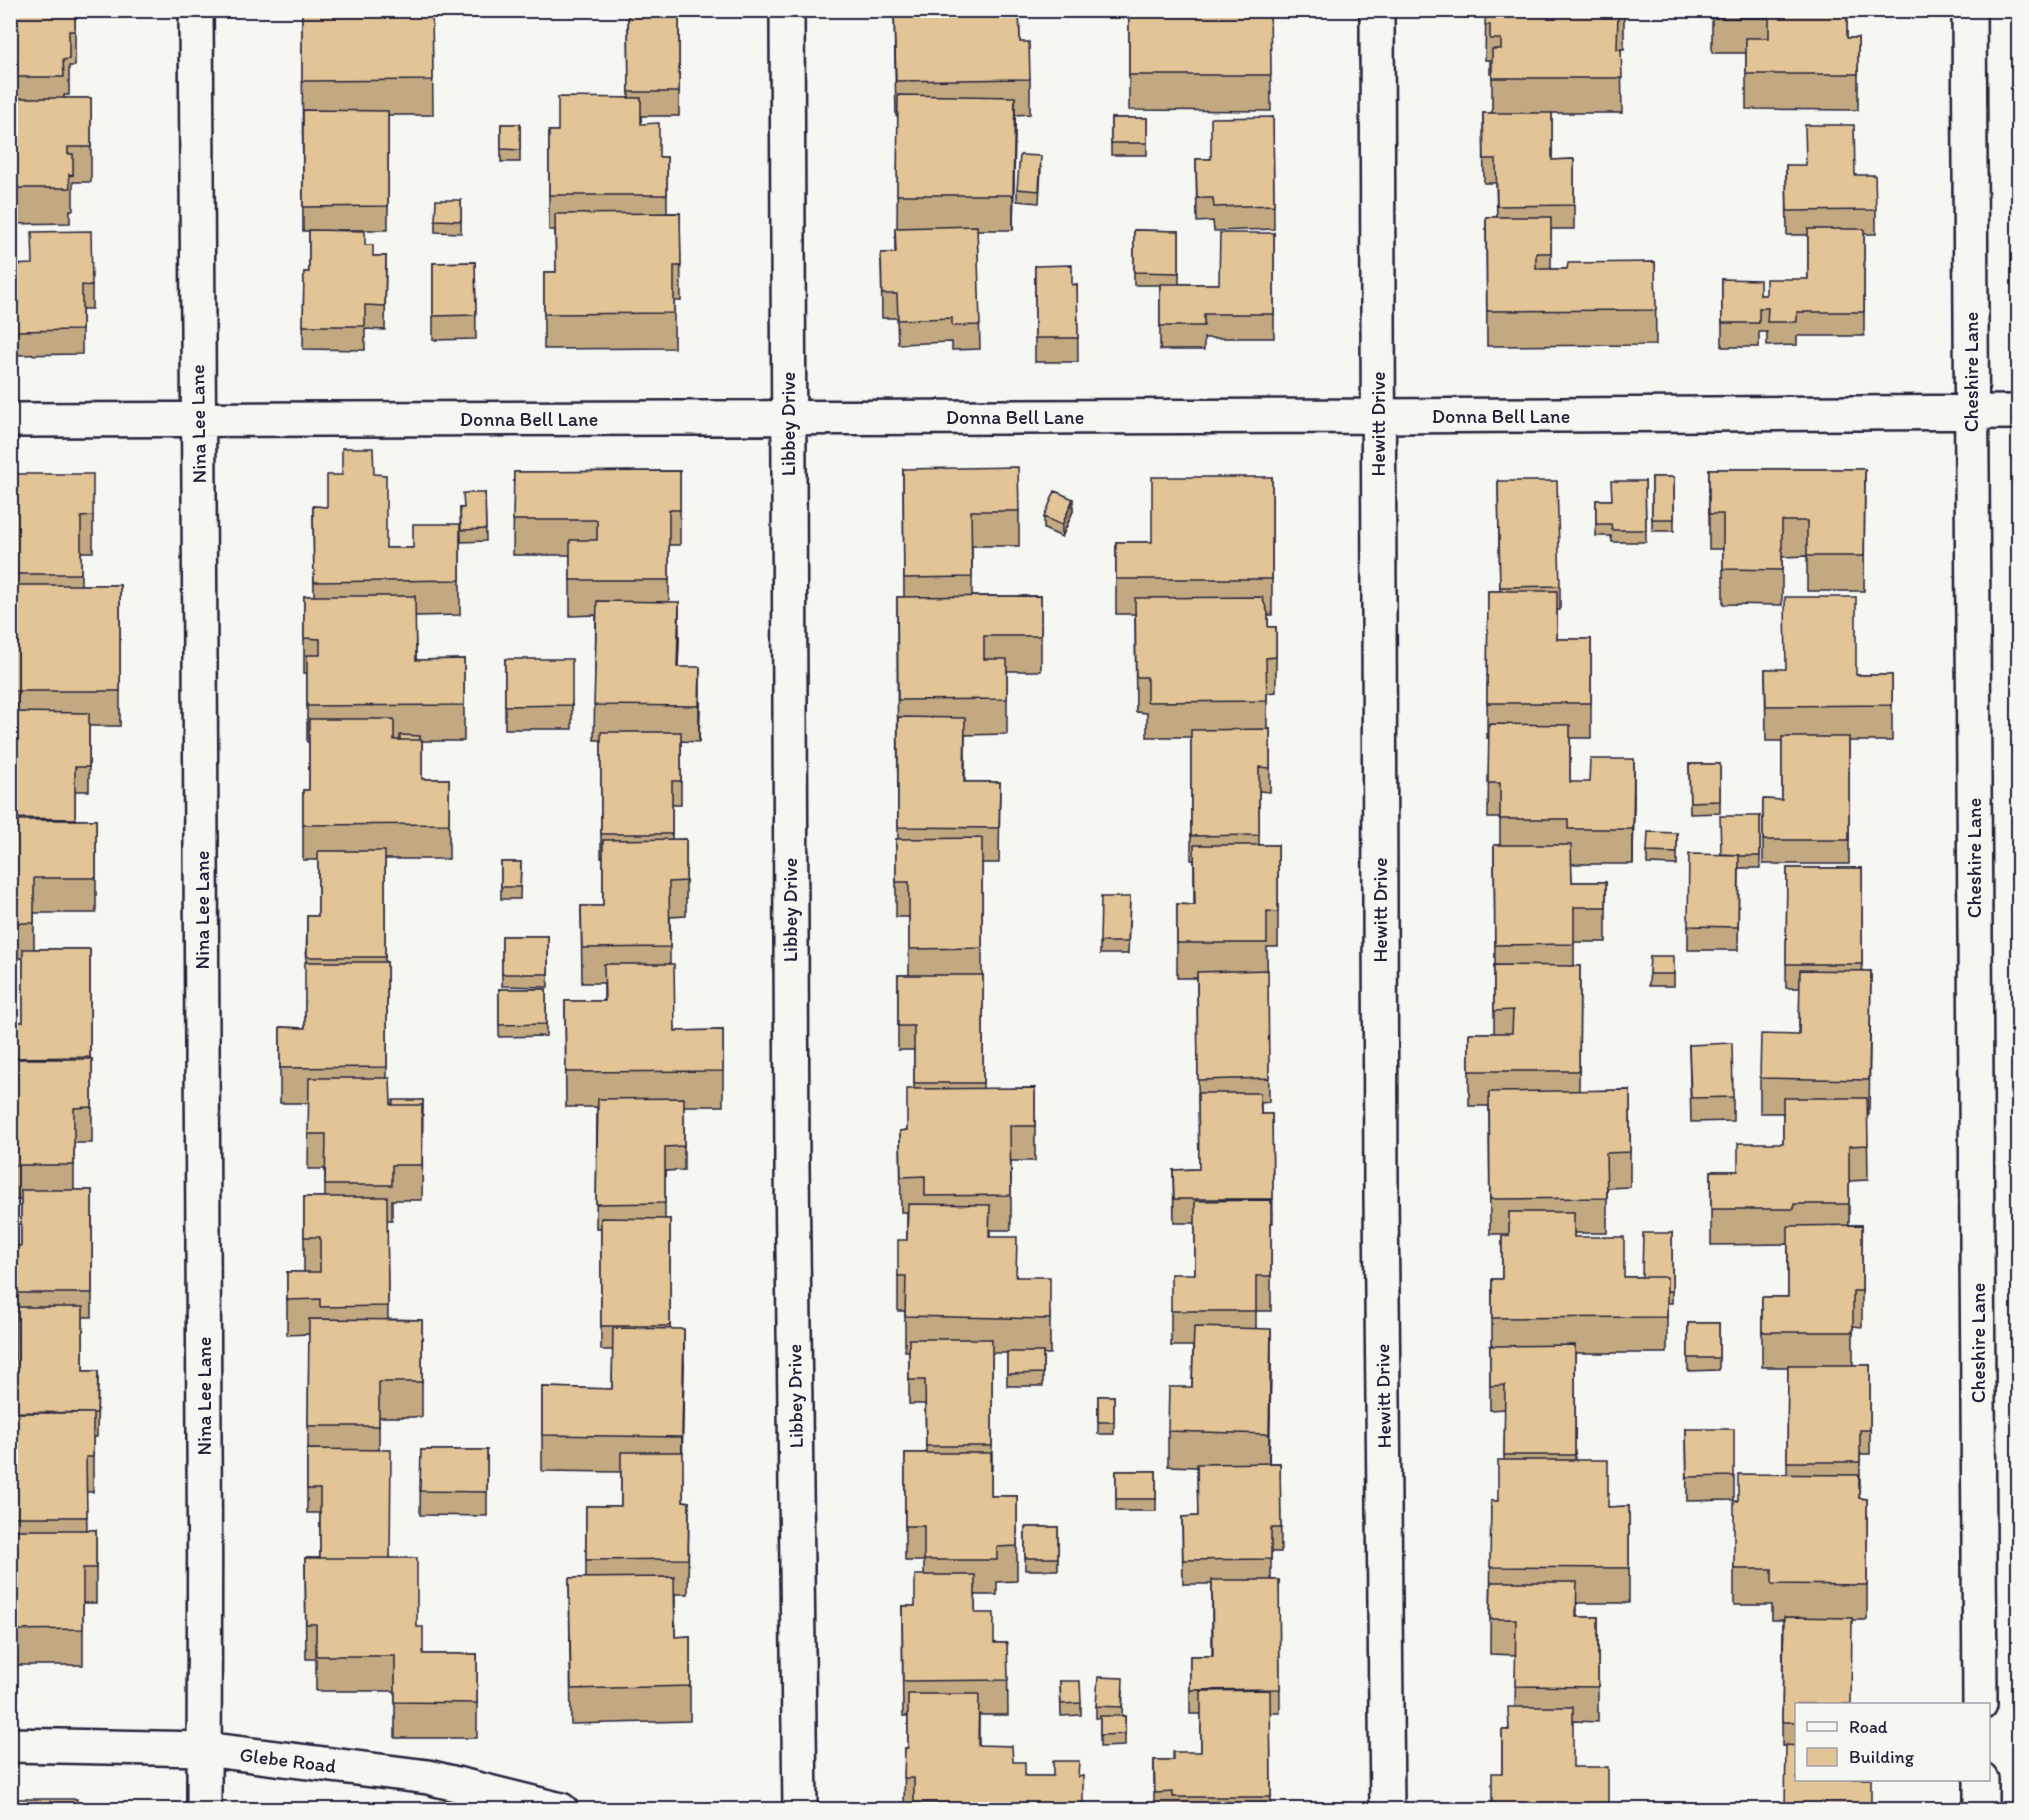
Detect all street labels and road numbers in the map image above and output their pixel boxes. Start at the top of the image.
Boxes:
street label: Cheshire Lane [1959,312,1983,432]
street label: Nina Lee Lane [185,364,211,484]
street label: Libbey Drive [776,372,800,476]
street label: Hewitt Drive [1366,372,1390,476]
street label: Donna Bell Lane [1432,404,1570,428]
street label: Donna Bell Lane [946,405,1084,429]
street label: Donna Bell Lane [460,407,598,431]
street label: Cheshire Lane [1962,798,1986,918]
street label: Nina Lee Lane [190,851,214,969]
street label: Libbey Drive [778,858,802,962]
street label: Hewitt Drive [1368,858,1392,962]
street label: Cheshire Lane [1966,1283,1990,1403]
street label: Nina Lee Lane [192,1337,216,1455]
street label: Hewitt Drive [1370,1343,1396,1449]
street label: Libbey Drive [782,1344,808,1448]
street label: Glebe Road [238,1742,338,1778]

